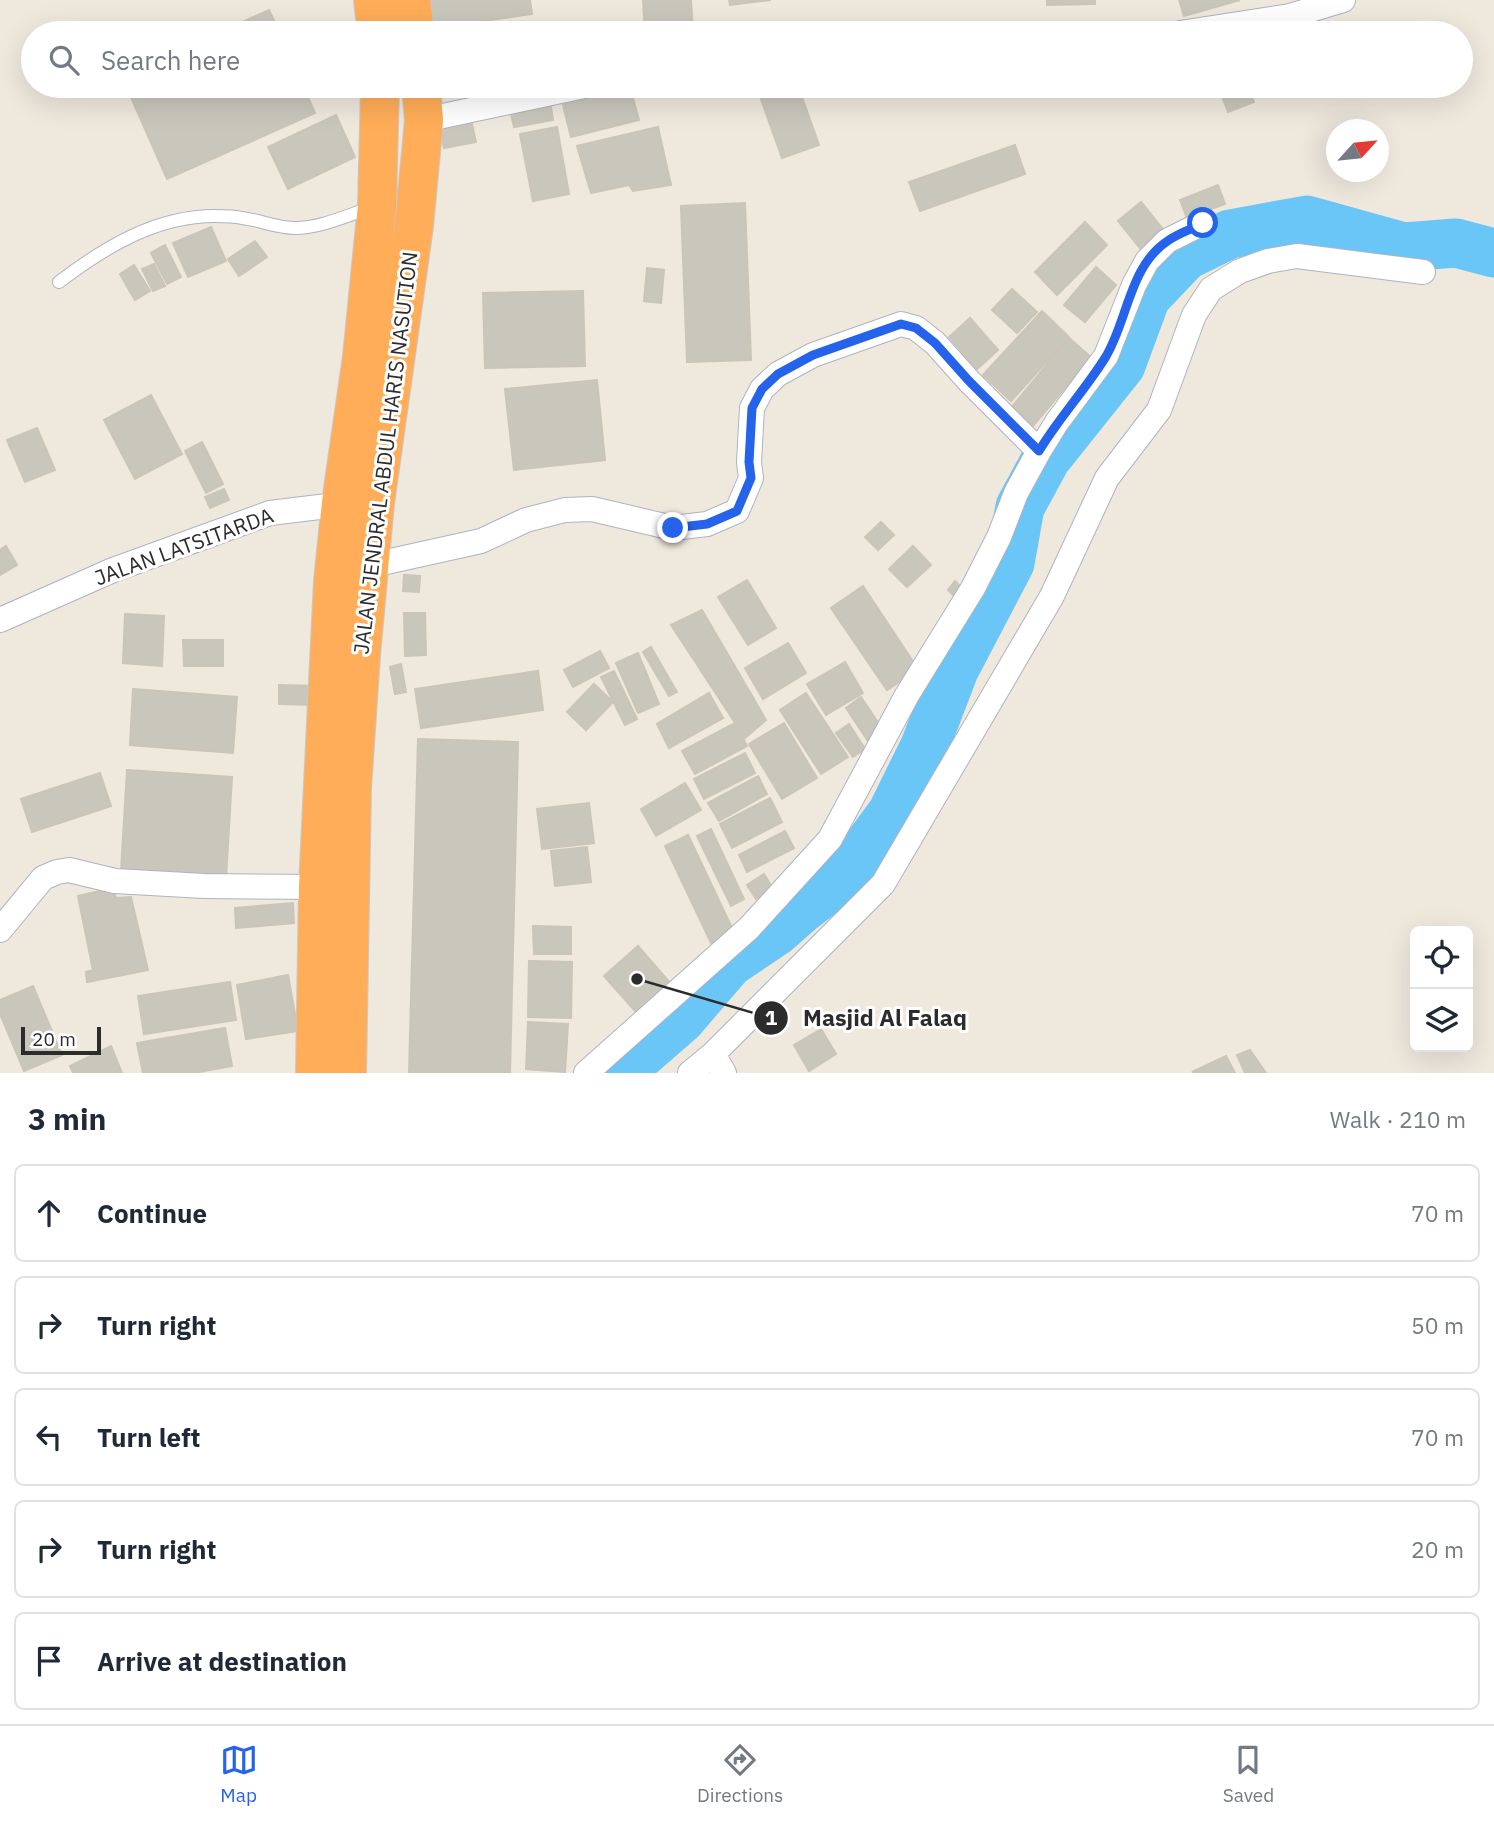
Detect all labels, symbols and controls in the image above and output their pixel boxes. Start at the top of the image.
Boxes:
search box [21,21,1473,98]
icon: search [45,41,83,79]
text: Search here [101,43,240,77]
north arrow [1326,119,1389,182]
route start [1187,207,1218,238]
street label: JALAN JENDRAL ABDUL HARIS NASUTION [346,250,424,656]
street label: JALAN LATSITARDA [90,501,277,591]
route end [657,512,688,543]
map controls [1410,926,1473,1052]
button: locate [1410,926,1473,989]
button: layers [1410,989,1473,1052]
callout: Masjid Al Falaq [754,996,981,1040]
text: Masjid Al Falaq [803,1002,967,1032]
text: 1 [765,1003,778,1031]
scale bar [21,1024,102,1056]
text: 20 m [32,1027,76,1051]
text: 3 min [28,1099,106,1138]
text: Walk · 210 m [1330,1104,1466,1134]
icon: ahead [30,1194,68,1232]
text: Continue [97,1196,207,1230]
text: 70 m [1411,1198,1464,1228]
icon: right [30,1306,68,1344]
text: Turn right [97,1308,216,1342]
text: 50 m [1411,1310,1464,1340]
icon: left [30,1418,68,1456]
text: Turn left [97,1420,200,1454]
text: 70 m [1411,1422,1464,1452]
icon: right [30,1530,68,1568]
text: Turn right [97,1532,216,1566]
text: 20 m [1411,1534,1464,1564]
icon: arrive [30,1642,68,1680]
text: Arrive at destination [97,1644,347,1678]
tab: Map [220,1741,258,1807]
tab: Directions [697,1741,783,1807]
tab: Saved [1223,1741,1274,1807]

